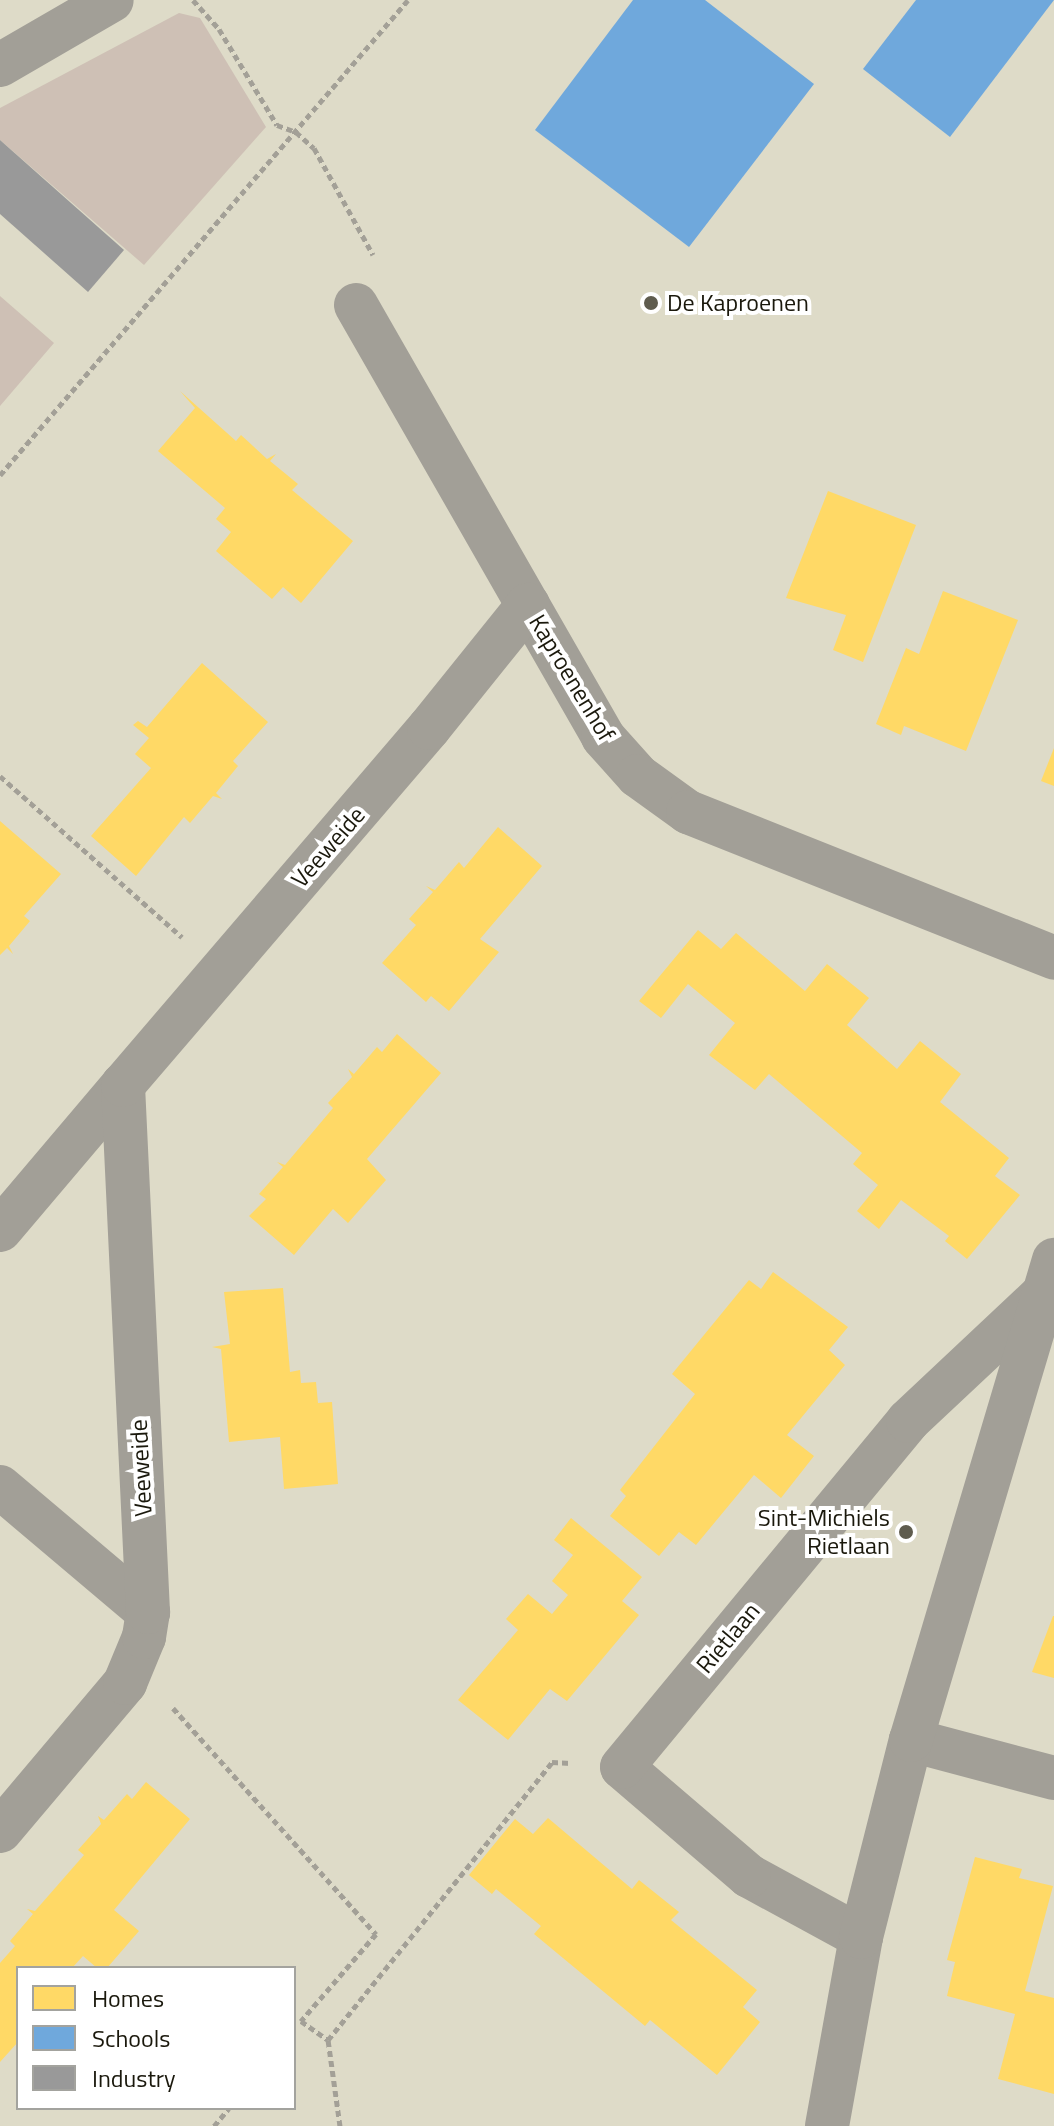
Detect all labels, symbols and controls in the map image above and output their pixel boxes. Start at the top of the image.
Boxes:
place label: De Kaproenen [667,289,809,317]
marker: De Kaproenen [642,294,660,312]
street label: Kaproenenhof [523,609,621,747]
street label: Veeweide [285,801,371,893]
street label: Veeweide [124,1418,158,1518]
place label: Sint-Michiels Rietlaan [758,1504,890,1560]
marker: Sint-Michiels Rietlaan [897,1523,915,1541]
street label: Rietlaan [690,1597,766,1679]
legend [16,1966,296,2110]
text: Homes [92,1980,164,2016]
text: Schools [92,2020,170,2056]
text: Industry [92,2060,176,2096]

